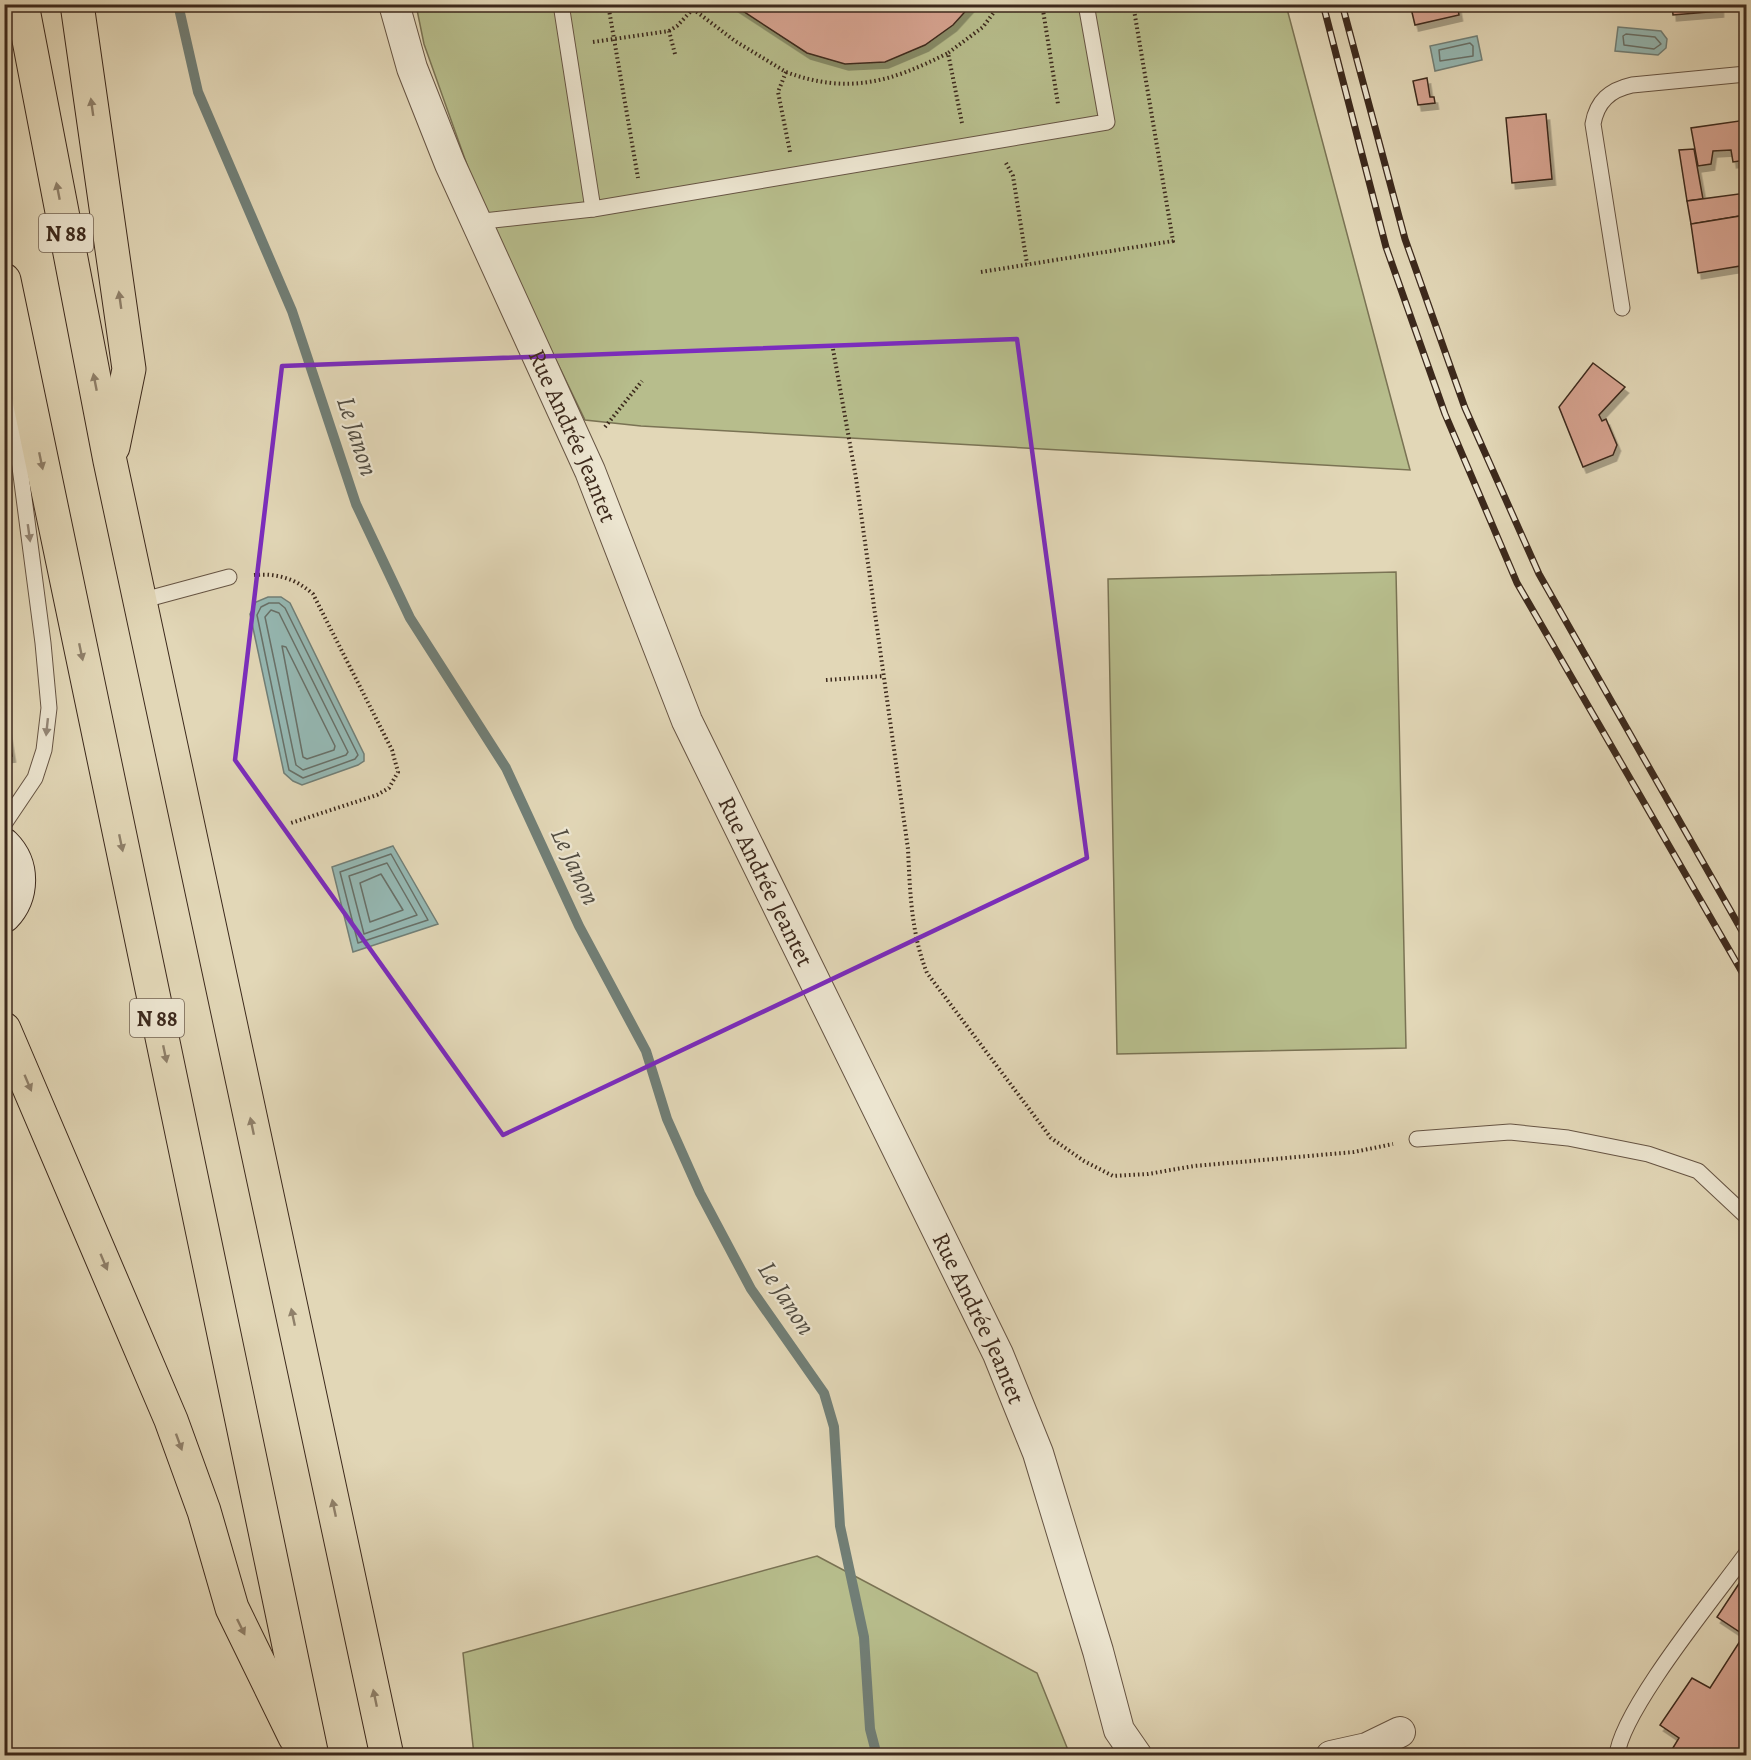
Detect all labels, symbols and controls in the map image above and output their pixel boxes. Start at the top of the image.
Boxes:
one-way arrow [88,97,97,116]
one-way arrow [53,181,62,200]
road number: N 88 [39,214,93,252]
one-way arrow [115,290,124,309]
street label: Rue Andrée Jeantet [521,344,624,527]
one-way arrow [90,373,99,392]
water label: Le Janon [328,392,387,480]
one-way arrow [37,452,47,470]
one-way arrow [24,524,33,543]
one-way arrow [77,643,86,662]
one-way arrow [42,717,52,736]
street label: Rue Andrée Jeantet [710,791,821,972]
water label: Le Janon [542,822,609,911]
one-way arrow [117,833,126,852]
road number: N 88 [130,999,184,1037]
one-way arrow [161,1045,170,1064]
one-way arrow [23,1074,32,1091]
one-way arrow [247,1117,256,1136]
street label: Rue Andrée Jeantet [925,1227,1032,1409]
one-way arrow [100,1253,109,1271]
water label: Le Janon [750,1254,824,1342]
one-way arrow [288,1307,297,1326]
one-way arrow [174,1433,184,1451]
one-way arrow [329,1498,338,1517]
one-way arrow [236,1618,245,1635]
one-way arrow [370,1689,379,1708]

